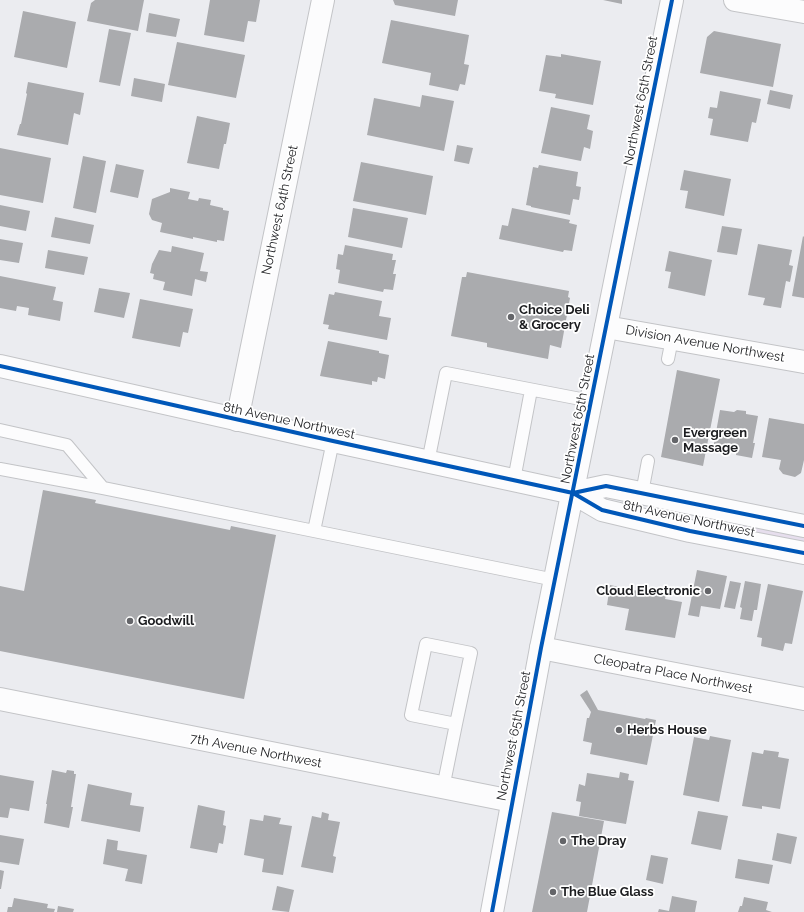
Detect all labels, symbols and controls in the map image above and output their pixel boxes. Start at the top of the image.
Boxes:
street label: Northwest 65th Street [621,35,661,167]
street label: Northwest 64th Street [259,144,301,276]
place label: Choice Deli & Grocery [519,302,590,333]
marker: Choice Deli & Grocery [506,312,516,322]
street label: Division Avenue Northwest [624,322,786,366]
street label: Northwest 65th Street [558,353,598,485]
street label: 8th Avenue Northwest [222,399,356,443]
place label: Evergreen Massage [683,425,747,456]
marker: Evergreen Massage [670,435,680,445]
street label: 8th Avenue Northwest [622,497,756,541]
place label: Cloud Electronic [596,583,700,599]
marker: Cloud Electronic [703,586,713,596]
place label: Goodwill [138,613,194,629]
marker: Goodwill [125,616,135,626]
street label: Cleopatra Place Northwest [592,651,754,697]
street label: Northwest 65th Street [494,670,534,802]
place label: Herbs House [627,722,707,738]
marker: Herbs House [614,725,624,735]
street label: 7th Avenue Northwest [189,731,323,771]
place label: The Dray [571,833,626,849]
marker: The Dray [558,836,568,846]
place label: The Blue Glass [561,884,654,900]
marker: The Blue Glass [548,887,558,897]

